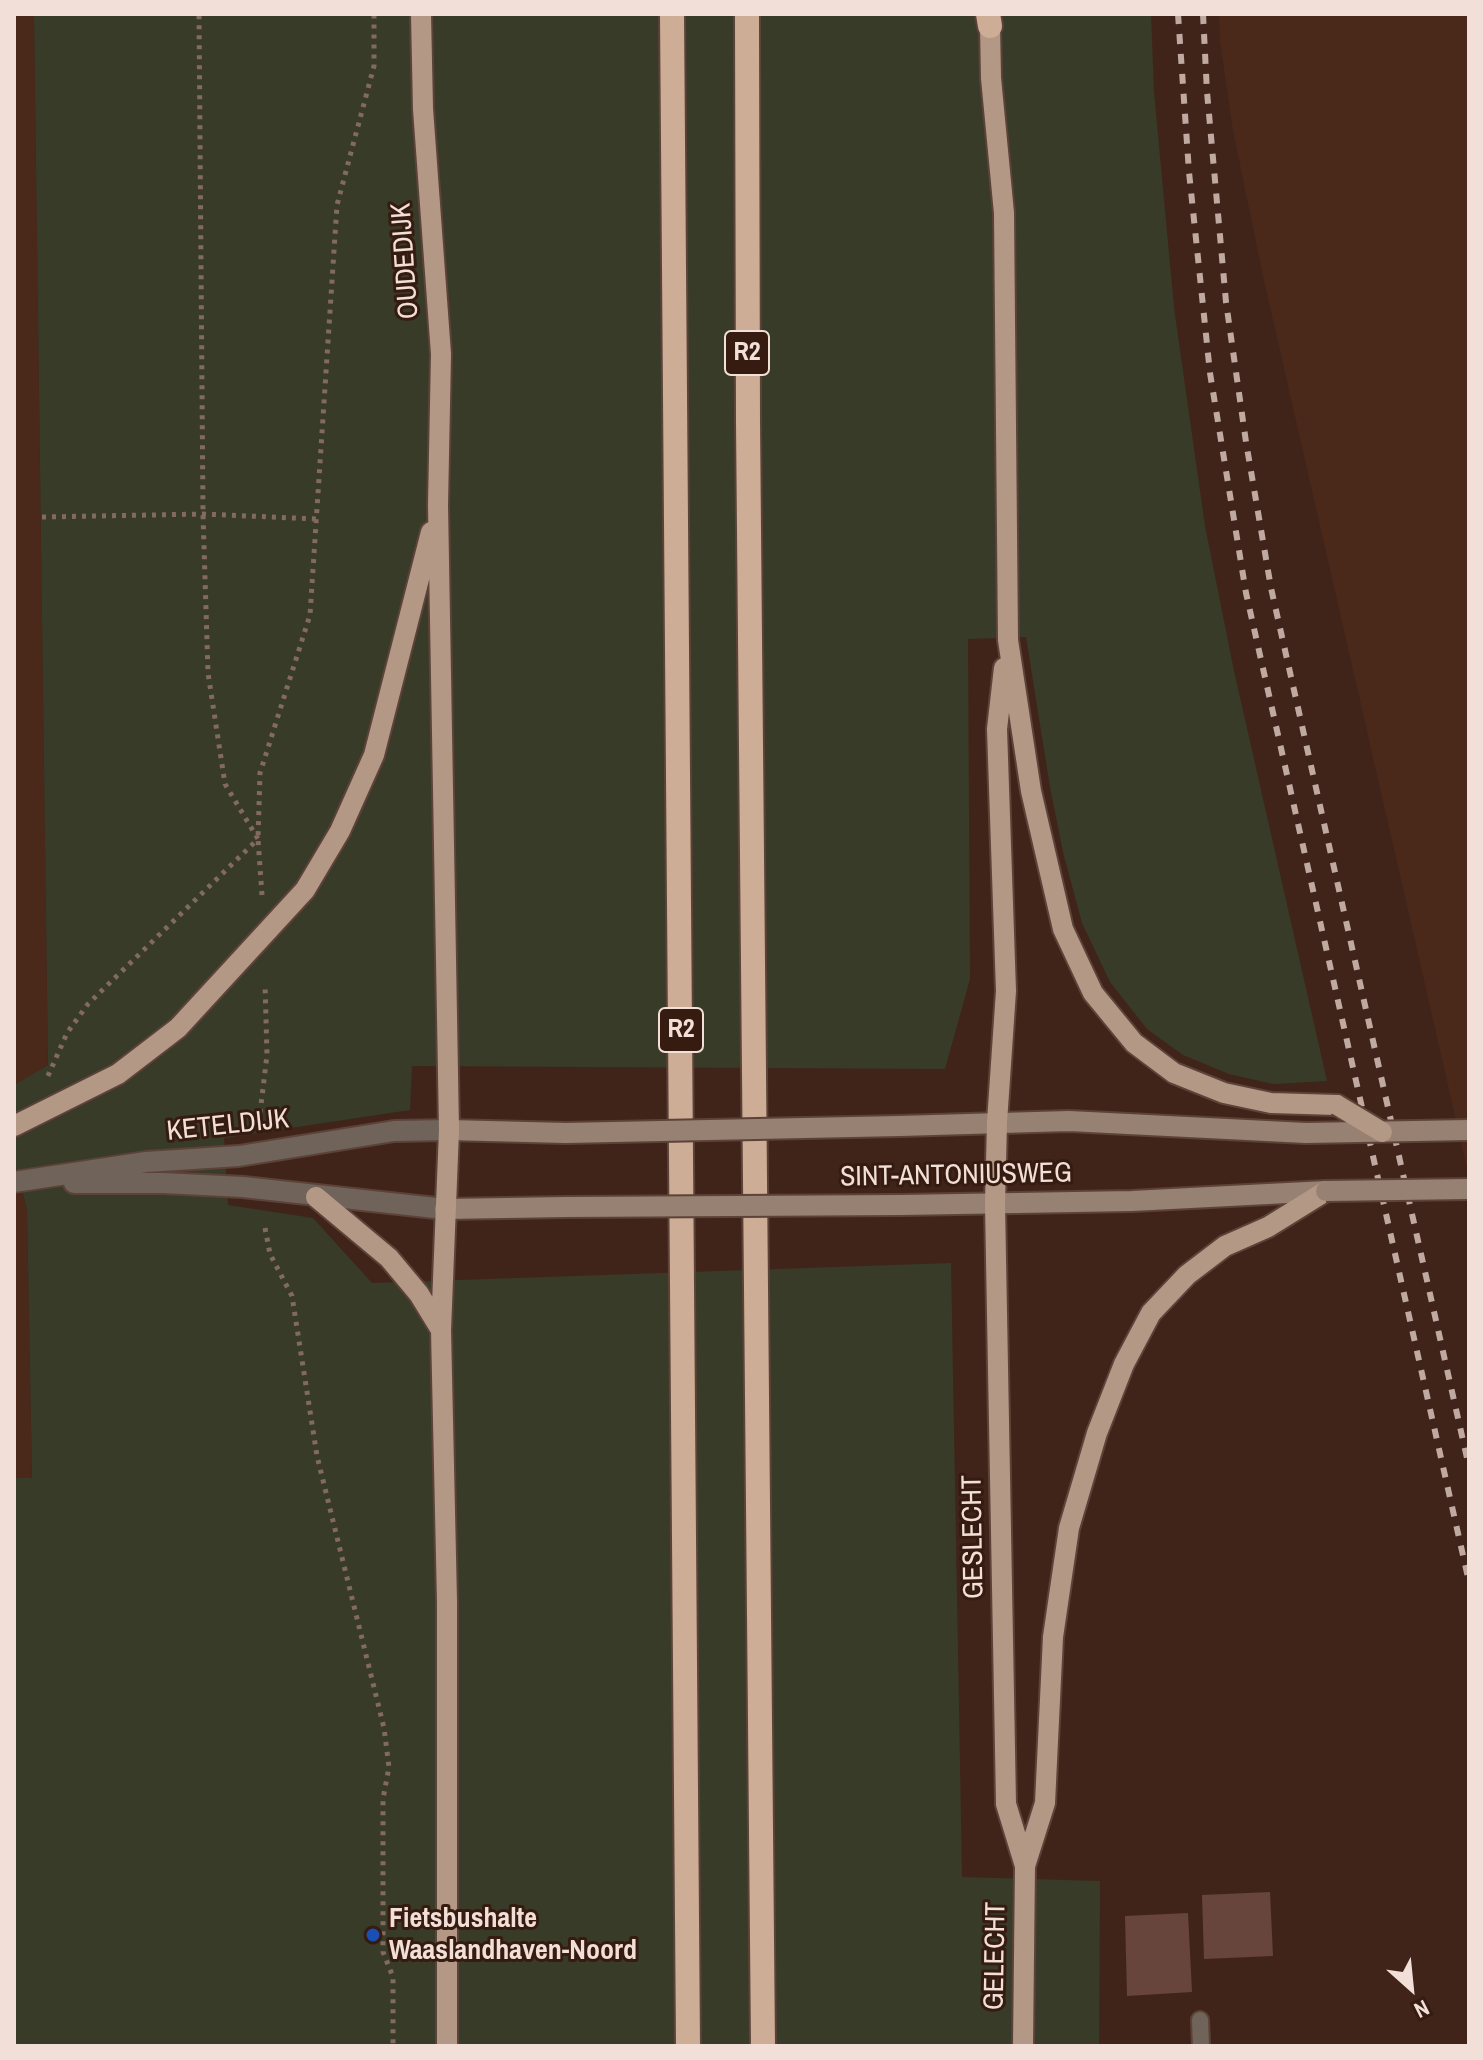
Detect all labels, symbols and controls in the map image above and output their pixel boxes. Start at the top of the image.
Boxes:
street label: OUDEDIJK [385,202,427,320]
road number: R2 [725,331,769,375]
road number: R2 [659,1008,703,1052]
street label: KETELDIJK [165,1103,291,1149]
street label: SINT-ANTONIUSWEG [840,1157,1072,1195]
street label: GESLECHT [956,1475,992,1599]
street label: GELECHT [978,1901,1014,2011]
place label: Fietsbushalte Waaslandhaven-Noord [389,1902,637,1968]
marker: Fietsbushalte Waaslandhaven-Noord [364,1926,382,1944]
north arrow [1371,1948,1451,2028]
text: N [1409,1993,1435,2026]

